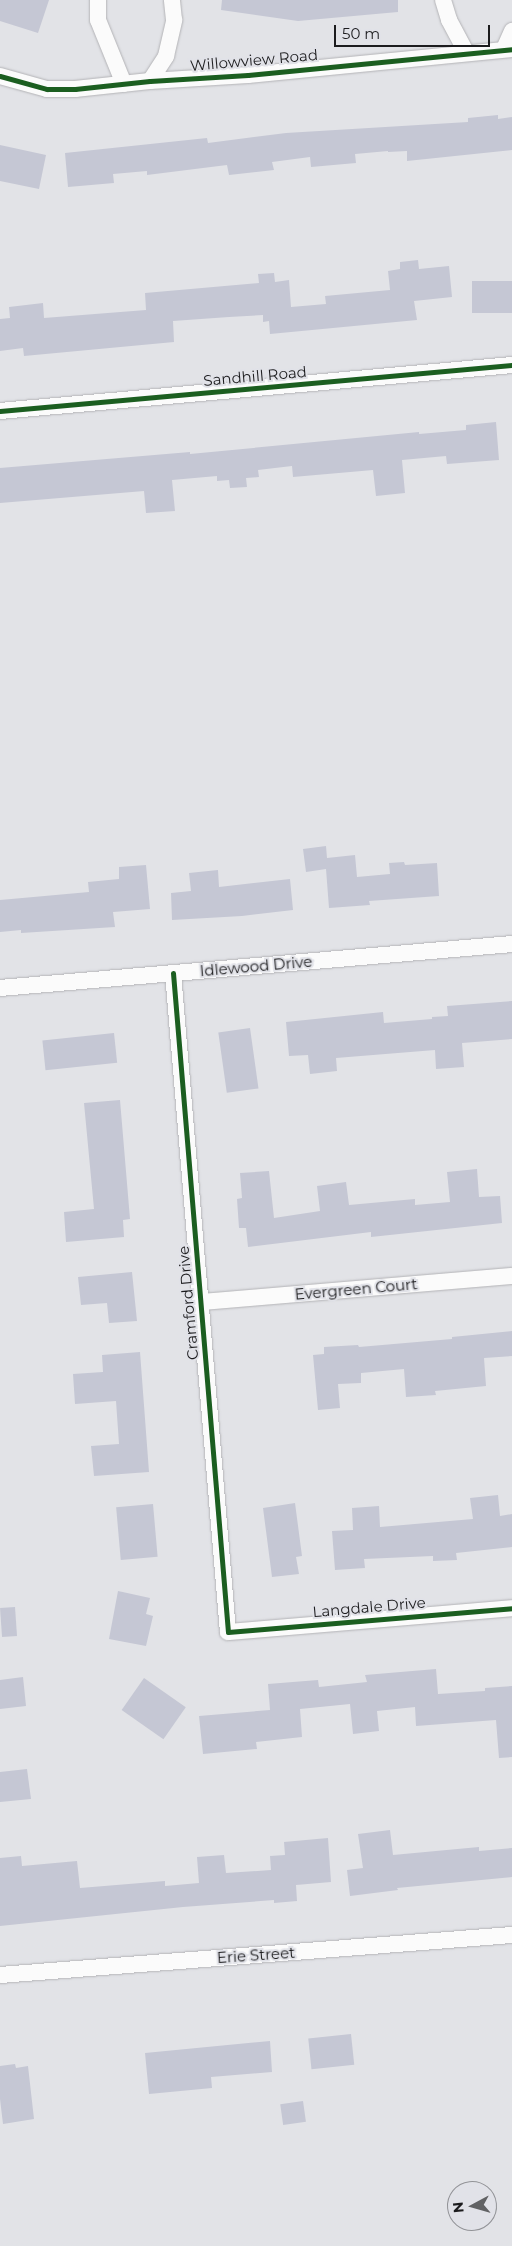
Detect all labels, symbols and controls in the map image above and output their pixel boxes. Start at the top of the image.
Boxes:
scale bar [337,15,493,47]
text: 50 m [342,24,380,43]
street label: Willowview Road [189,45,319,75]
street label: Sandhill Road [203,363,307,389]
street label: Idlewood Drive [199,952,313,980]
street label: Cramford Drive [174,1245,202,1361]
street label: Evergreen Court [294,1275,418,1303]
street label: Langdale Drive [312,1593,426,1621]
street label: Erie Street [216,1943,296,1967]
north arrow [447,2181,497,2231]
text: N [449,2201,468,2214]

